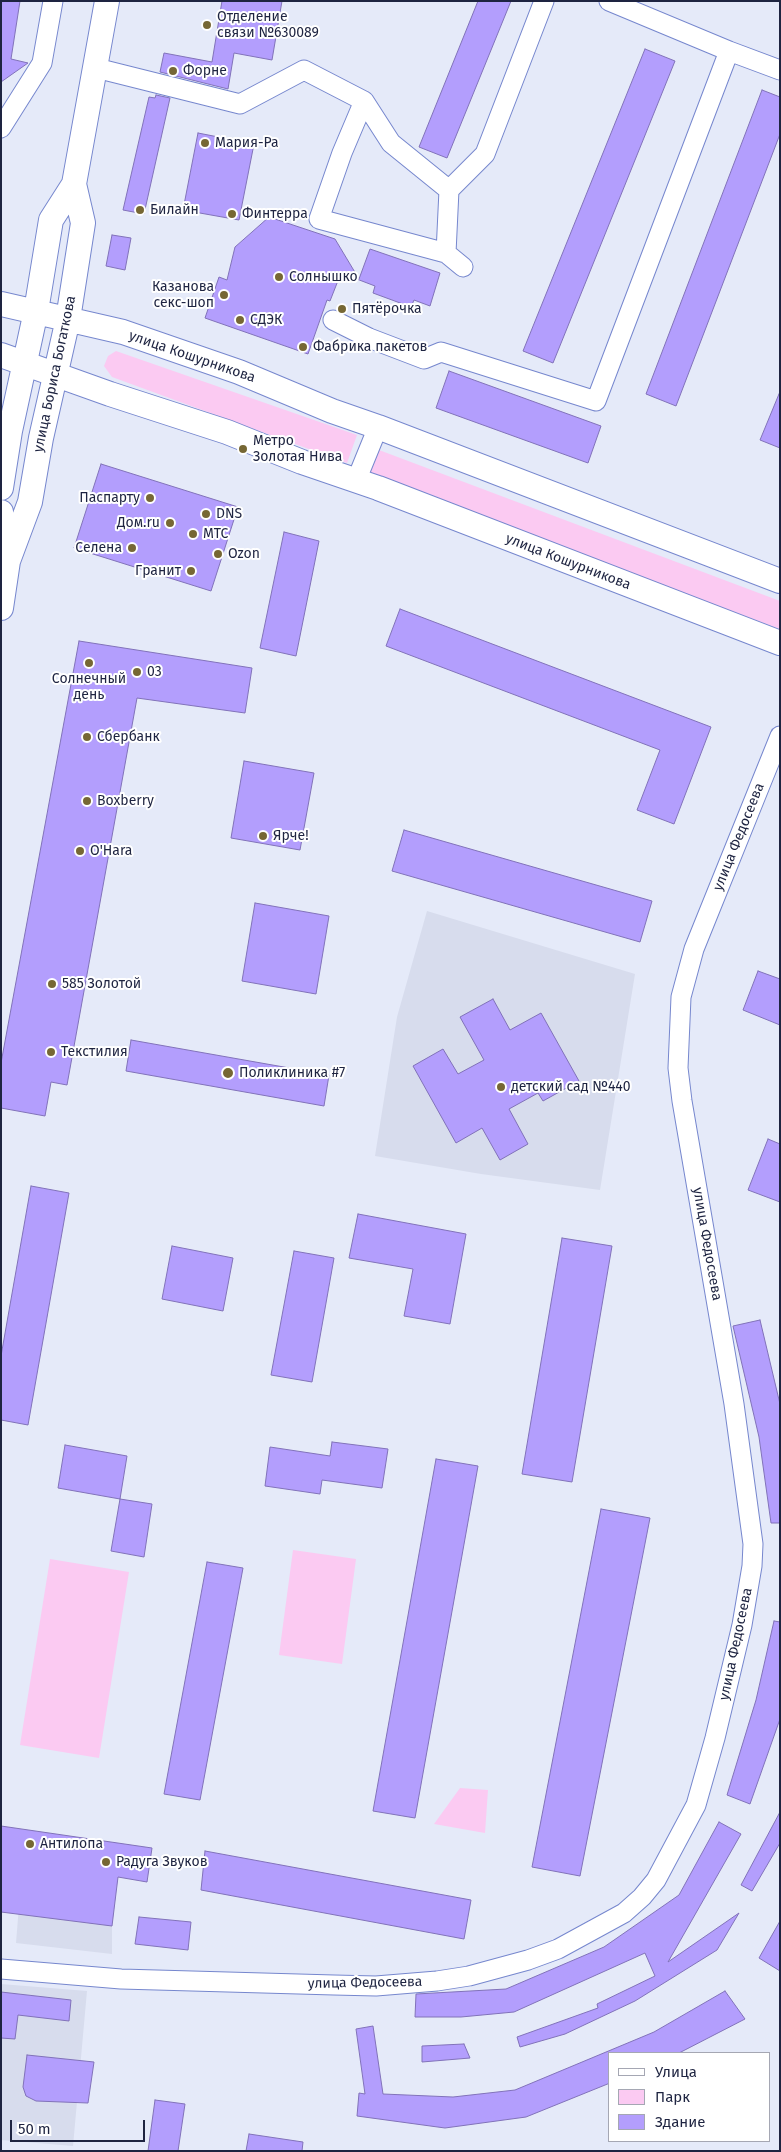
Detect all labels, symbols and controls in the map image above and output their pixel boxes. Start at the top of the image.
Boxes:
place label: Отделение связи №630089 [217,9,319,41]
marker: Отделение связи №630089 [201,19,213,31]
place label: Форне [183,63,227,79]
marker: Форне [167,65,179,77]
place label: Мария-Ра [215,135,279,151]
marker: Мария-Ра [199,137,211,149]
place label: Билайн [150,202,199,218]
marker: Билайн [134,204,146,216]
place label: Финтерра [242,206,308,222]
marker: Финтерра [226,208,238,220]
place label: Солнышко [289,269,358,285]
marker: Солнышко [273,271,285,283]
place label: Казанова секс-шоп [152,279,214,312]
marker: Казанова секс-шоп [218,289,230,301]
street label: улица Бориса Богаткова [30,294,80,454]
place label: Пятёрочка [352,301,422,317]
marker: Пятёрочка [336,303,348,315]
place label: СДЭК [250,312,282,328]
marker: СДЭК [234,314,246,326]
street label: улица Кошурникова [127,327,257,387]
place label: Фабрика пакетов [313,339,427,355]
marker: Фабрика пакетов [297,341,309,353]
place label: Метро Золотая Нива [253,433,342,466]
marker: Метро Золотая Нива [237,443,249,455]
place label: Паспарту [79,490,140,506]
marker: Паспарту [144,492,156,504]
place label: DNS [216,506,242,522]
marker: DNS [200,508,212,520]
place label: Дом.ru [117,515,160,531]
marker: Дом.ru [164,517,176,529]
place label: МТС [203,526,228,542]
marker: МТС [187,528,199,540]
street label: улица Кошурникова [503,530,633,594]
place label: Селена [75,540,122,556]
marker: Селена [126,542,138,554]
place label: Ozon [228,546,260,562]
marker: Ozon [212,548,224,560]
place label: Гранит [135,563,181,579]
marker: Гранит [185,565,197,577]
marker: Солнечный день [83,657,95,669]
place label: 03 [147,664,162,680]
marker: 03 [131,666,143,678]
place label: Солнечный день [52,671,126,704]
place label: Сбербанк [97,729,160,745]
marker: Сбербанк [81,731,93,743]
street label: улица Федосеева [710,781,768,893]
place label: Boxberry [97,793,154,809]
marker: Boxberry [81,795,93,807]
place label: Ярче! [273,828,309,844]
marker: Ярче! [257,830,269,842]
place label: O'Hara [90,843,132,859]
marker: O'Hara [74,845,86,857]
place label: 585 Золотой [62,976,141,992]
marker: 585 Золотой [46,978,58,990]
place label: Текстилия [61,1044,128,1060]
marker: Текстилия [45,1046,57,1058]
place label: Поликлиника #7 [239,1065,345,1081]
marker: Поликлиника #7 [221,1066,235,1080]
place label: детский сад №440 [511,1079,631,1095]
marker: детский сад №440 [495,1081,507,1093]
street label: улица Федосеева [689,1186,725,1302]
street label: улица Федосеева [716,1586,756,1702]
place label: Антилопа [40,1836,103,1852]
marker: Антилопа [24,1838,36,1850]
place label: Радуга Звуков [116,1854,208,1870]
marker: Радуга Звуков [100,1856,112,1868]
street label: улица Федосеева [308,1974,422,1992]
legend [608,2052,771,2142]
text: Улица [655,2063,697,2081]
text: Парк [655,2088,690,2106]
scale bar [12,2110,148,2142]
text: Здание [655,2113,705,2131]
text: 50 m [18,2120,51,2138]

